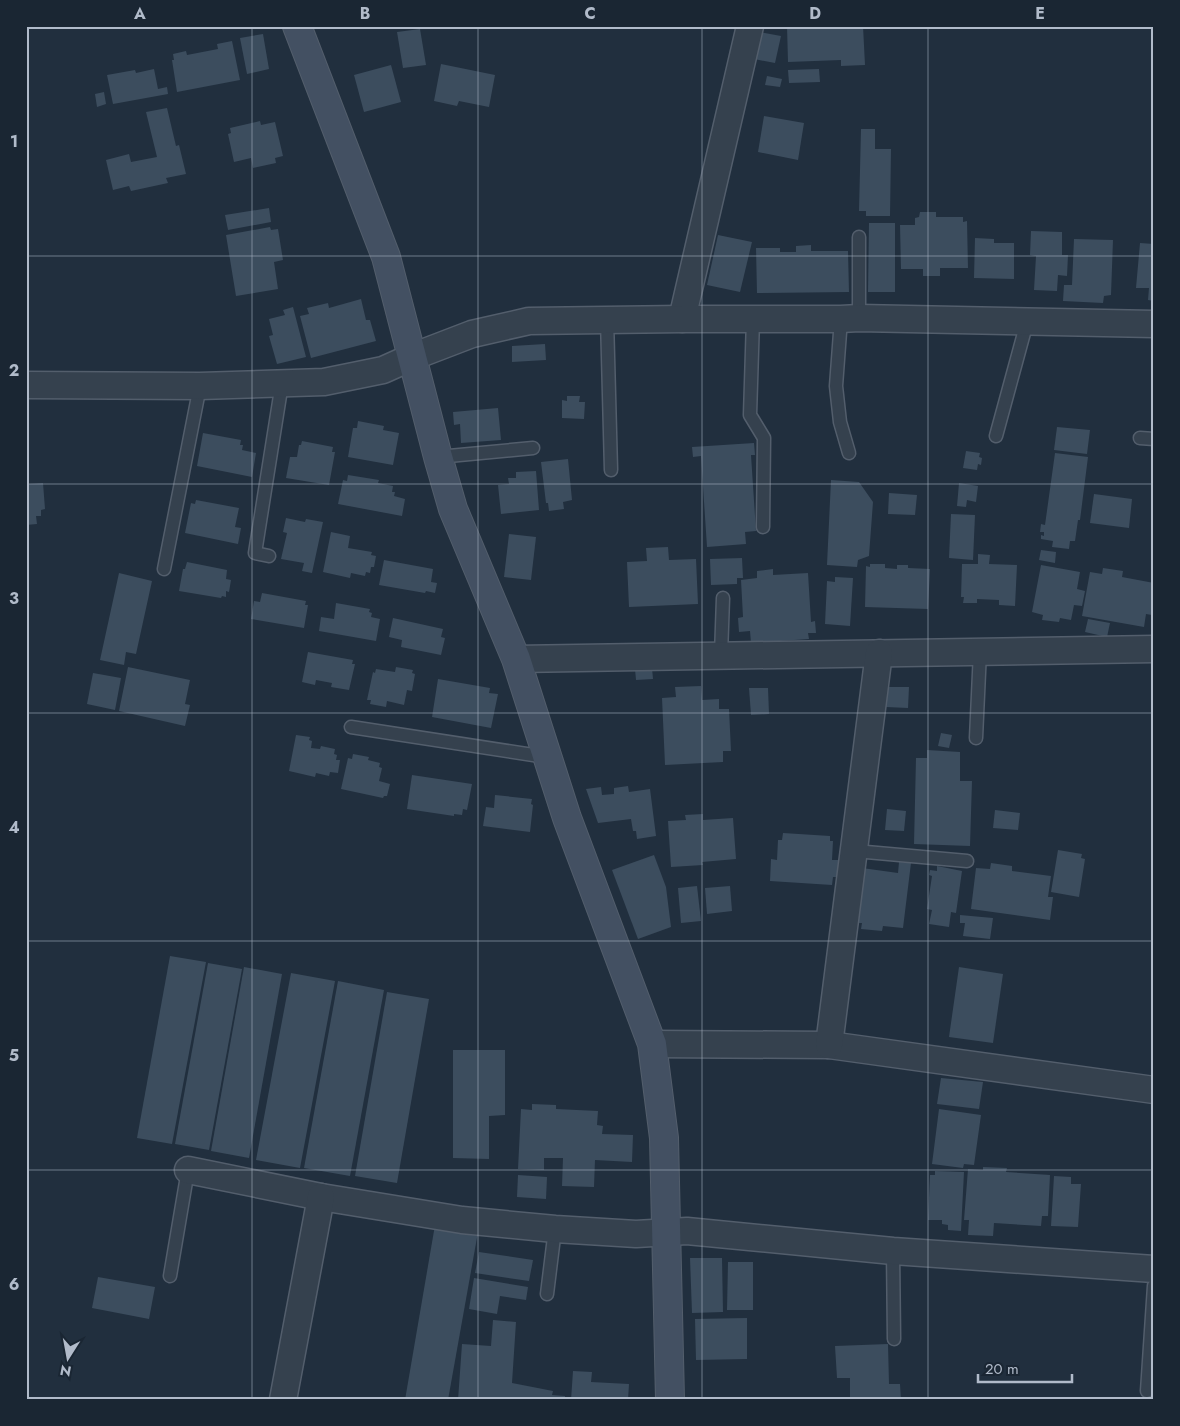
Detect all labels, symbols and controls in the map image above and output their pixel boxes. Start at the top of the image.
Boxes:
text: A [133,2,146,25]
text: B [360,2,370,25]
text: C [584,2,596,25]
text: D [809,2,821,25]
text: E [1035,2,1045,25]
text: 1 [10,130,18,153]
text: 2 [9,359,19,382]
text: 3 [9,587,19,610]
text: 4 [8,816,20,839]
text: 5 [9,1044,19,1067]
text: 6 [9,1273,19,1296]
north arrow [42,1334,92,1384]
scale bar [978,1351,1071,1383]
text: 20 m [985,1358,1019,1380]
text: N [58,1360,73,1382]

